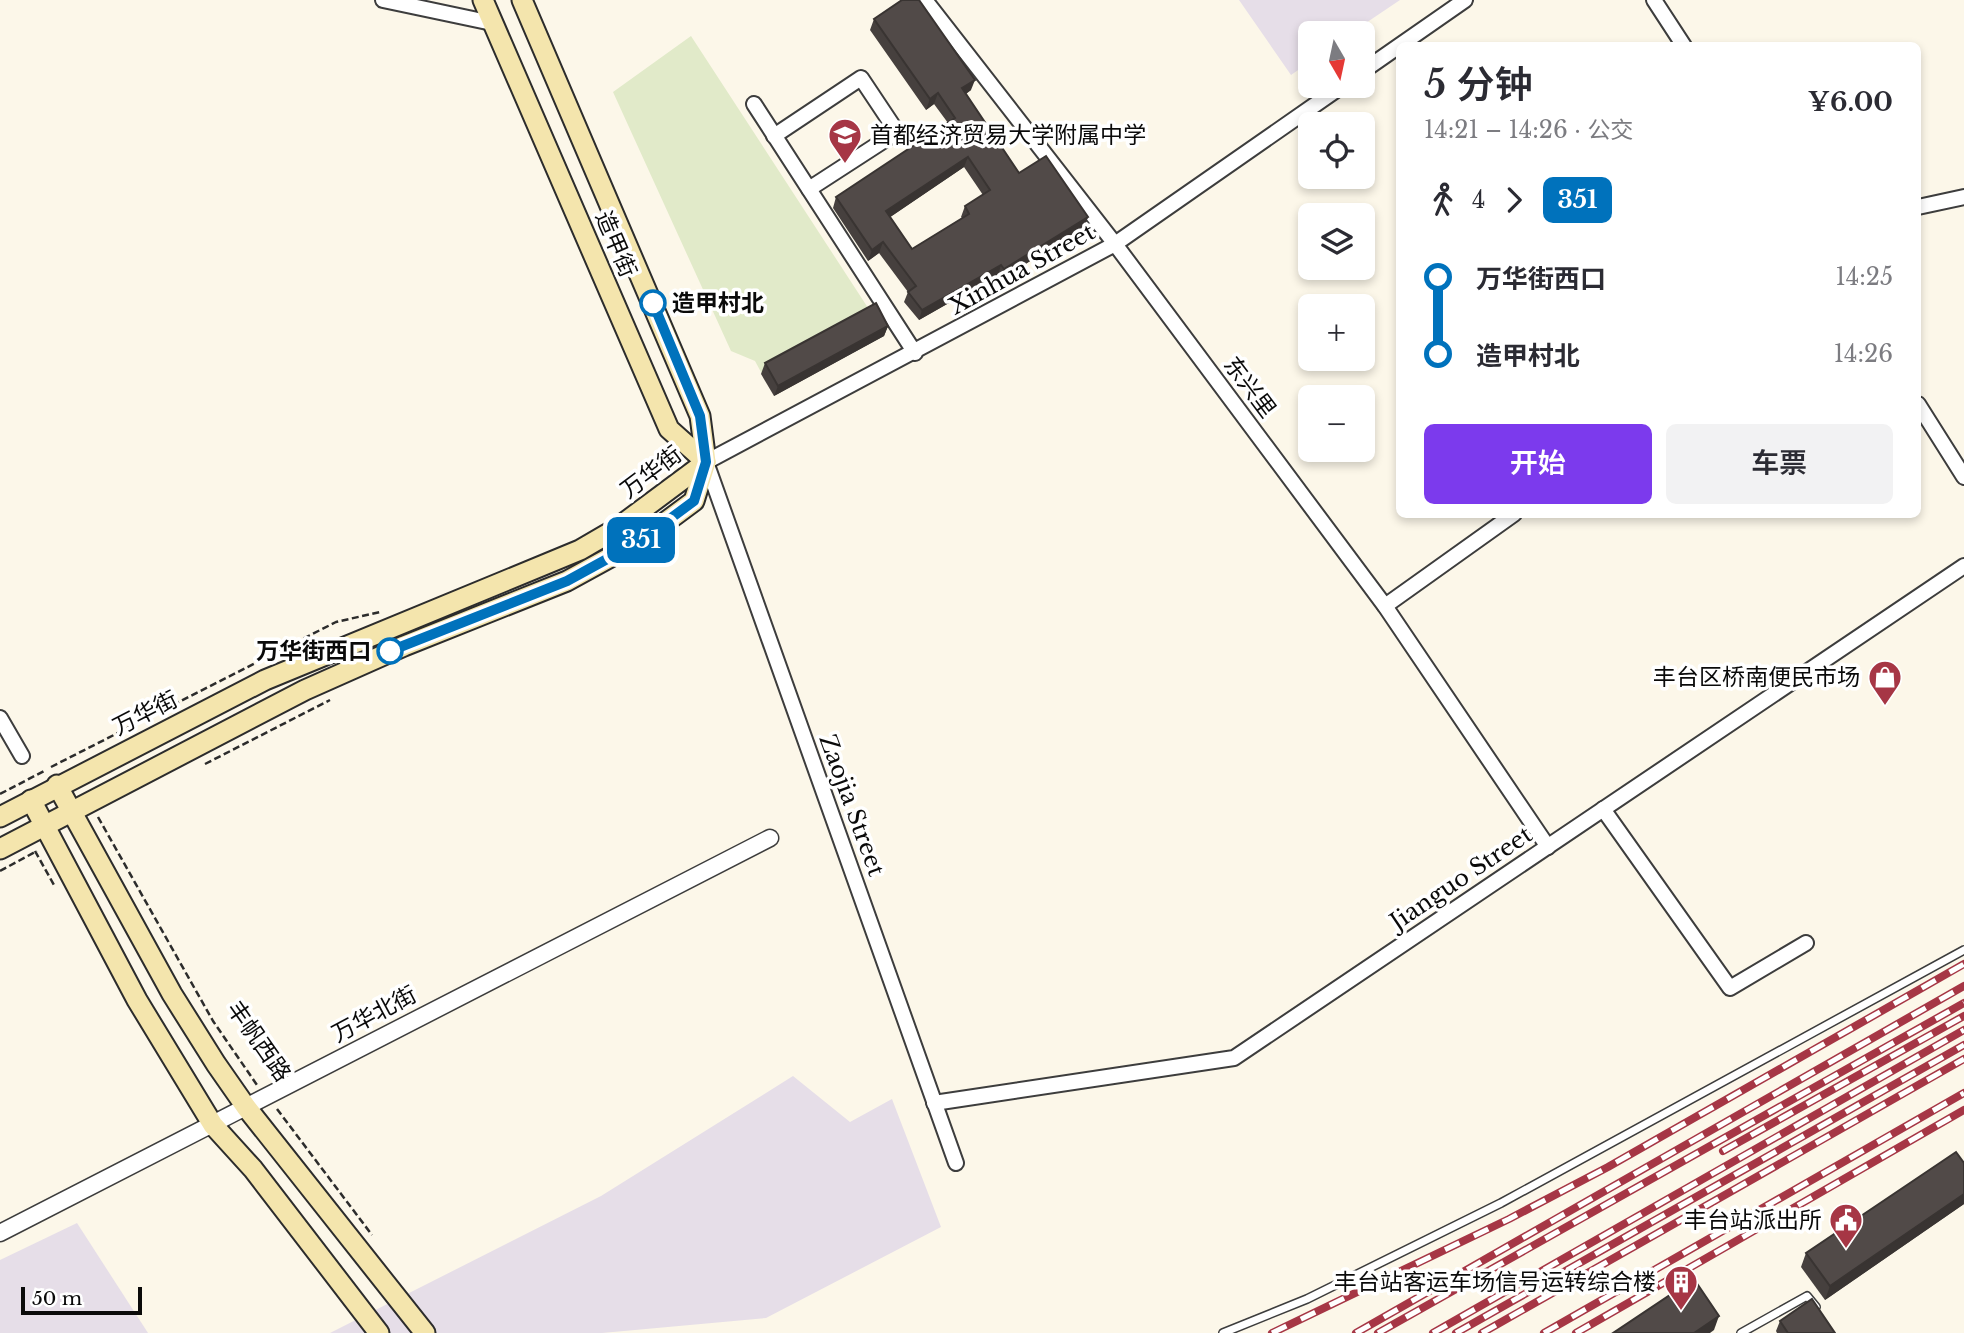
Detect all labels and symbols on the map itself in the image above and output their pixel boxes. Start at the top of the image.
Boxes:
north arrow [1298,21,1376,98]
school or university icon: 首都经济贸易大学附属中学 [826,116,864,165]
place label: 首都经济贸易大学附属中学 [870,121,1146,149]
street label: 造甲街 [590,207,642,281]
street label: Xinhua Street [944,217,1100,321]
place label: 造甲村北 [672,289,764,317]
marker: 造甲村北 [640,290,666,316]
street label: 东兴里 [1218,351,1282,423]
street label: 万华街 [615,440,687,504]
line badge: 351 [601,517,681,563]
place label: 万华街西口 [256,637,371,665]
marker: 万华街西口 [377,638,403,664]
shop icon: 丰台区桥南便民市场 [1866,658,1904,707]
place label: 丰台区桥南便民市场 [1653,663,1860,691]
street label: 万华街 [108,685,182,741]
street label: Zaojia Street [813,730,891,880]
street label: Jianguo Street [1382,820,1538,937]
street label: 万华北街 [327,980,421,1048]
street label: 丰帆西路 [221,995,297,1087]
public building icon: 丰台站派出所 [1827,1201,1865,1250]
place label: 丰台站派出所 [1684,1206,1822,1234]
building icon: 丰台站客运车场信号运转综合楼 [1662,1263,1700,1312]
place label: 丰台站客运车场信号运转综合楼 [1334,1268,1656,1296]
scale bar [21,1284,142,1316]

